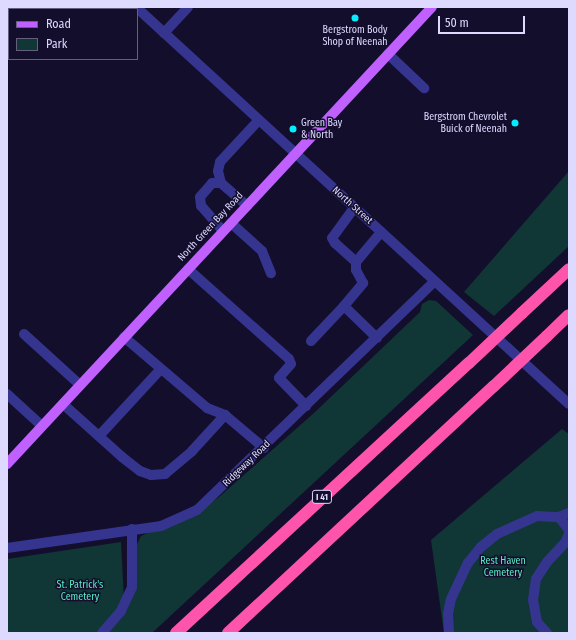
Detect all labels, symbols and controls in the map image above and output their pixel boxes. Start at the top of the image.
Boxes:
legend [8,8,138,60]
scale bar [440,8,527,34]
marker: Bergstrom Body Shop of Neenah [350,13,360,23]
text: 50 m [445,16,469,30]
text: Road [46,17,71,31]
place label: Bergstrom Body Shop of Neenah [322,24,388,48]
text: Park [46,37,67,51]
place label: Bergstrom Chevrolet Buick of Neenah [424,111,507,134]
place label: Green Bay & North [301,117,342,140]
marker: Bergstrom Chevrolet Buick of Neenah [510,118,520,128]
marker: Green Bay & North [288,124,298,134]
street label: North Street [329,185,375,227]
street label: North Green Bay Road [176,190,246,264]
street label: Ridgeway Road [221,438,273,490]
road number: I 41 [311,490,333,504]
park label: Rest Haven Cemetery [480,555,526,578]
park label: St. Patrick's Cemetery [57,579,103,602]

